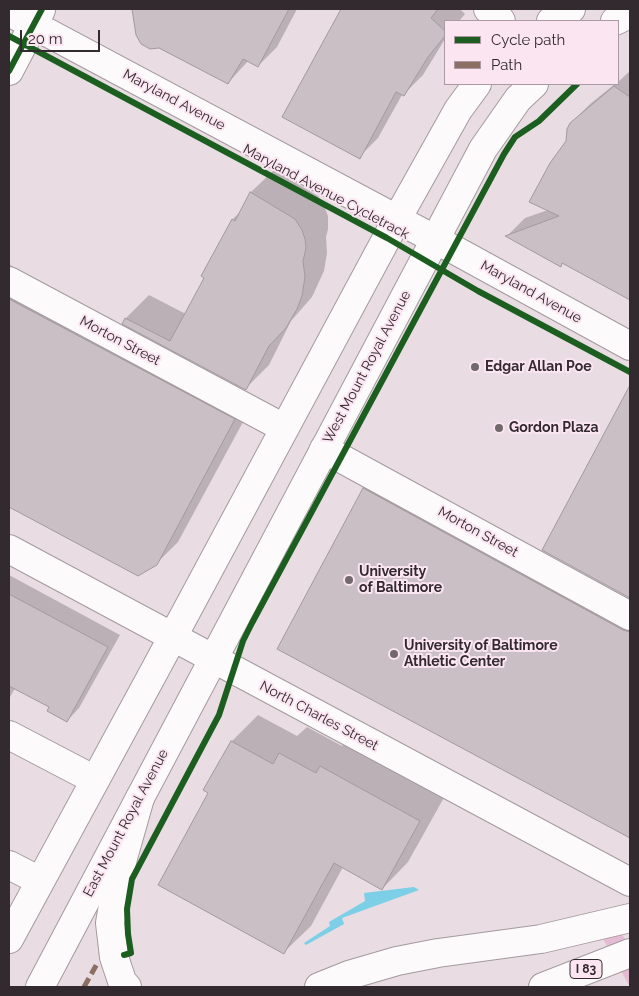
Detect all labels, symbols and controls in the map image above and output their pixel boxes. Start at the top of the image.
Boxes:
scale bar [22,20,102,52]
legend [444,20,619,85]
text: 20 m [28,30,63,48]
text: Cycle path [491,31,565,49]
text: Path [491,56,522,74]
street label: Maryland Avenue [120,66,228,134]
street label: Maryland Avenue Cycletrack [240,141,412,243]
street label: Maryland Avenue [477,257,585,327]
street label: West Mount Royal Avenue [320,288,414,446]
street label: Morton Street [77,313,163,369]
place label: Edgar Allan Poe [485,359,592,375]
marker: Edgar Allan Poe [469,361,481,373]
place label: Gordon Plaza [509,420,598,436]
marker: Gordon Plaza [493,422,505,434]
street label: Morton Street [435,503,521,561]
place label: University of Baltimore [359,564,442,596]
marker: University of Baltimore [343,574,355,586]
place label: University of Baltimore Athletic Center [404,638,558,670]
marker: University of Baltimore Athletic Center [388,648,400,660]
street label: North Charles Street [257,678,381,754]
street label: East Mount Royal Avenue [80,746,172,900]
road number: I 83 [570,960,602,979]

